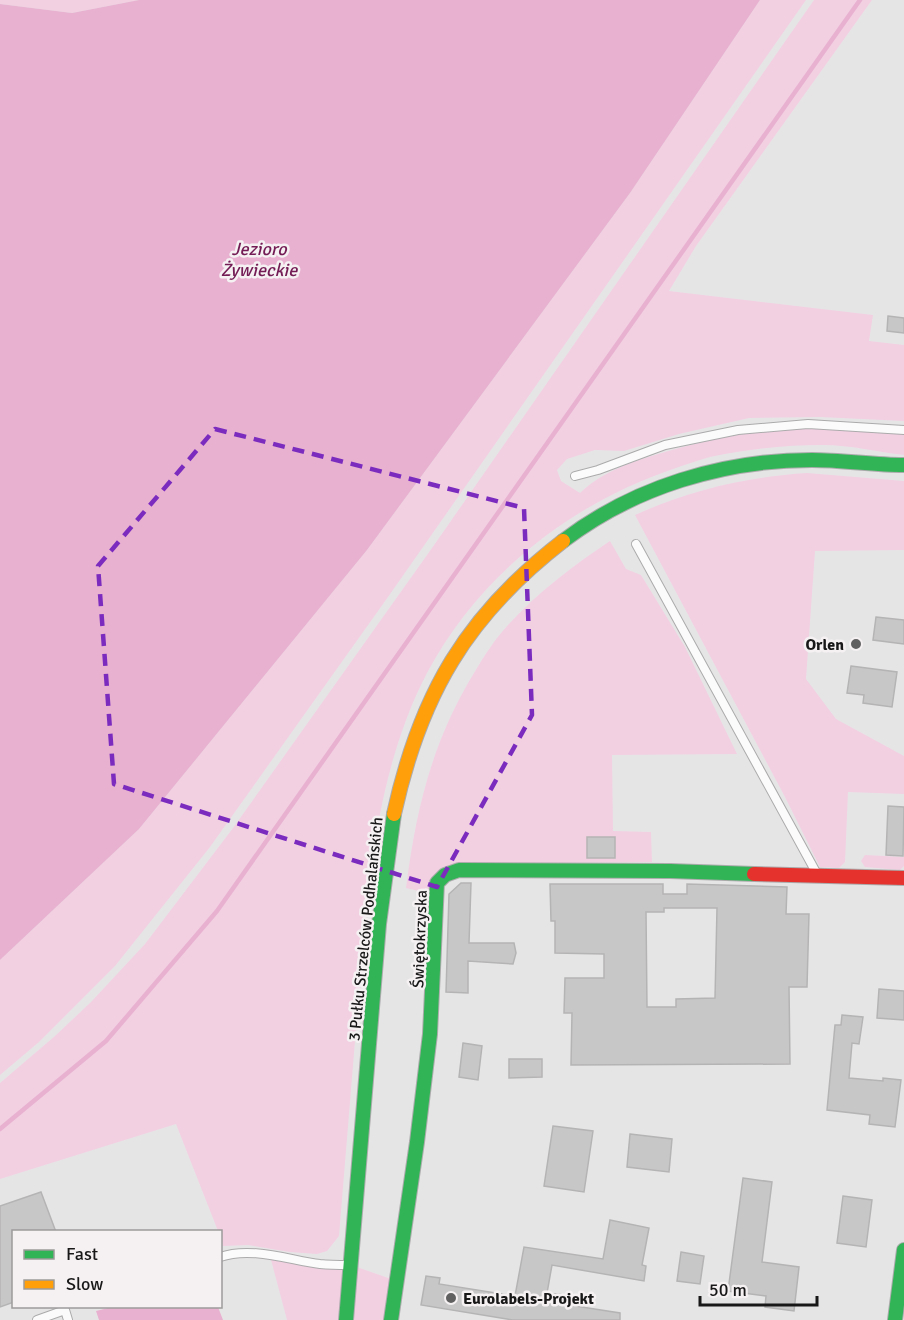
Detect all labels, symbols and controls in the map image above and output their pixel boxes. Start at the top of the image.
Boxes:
water label: Jezioro Żywieckie [221,238,298,281]
place label: Orlen [805,635,844,655]
marker: Orlen [849,637,863,651]
street label: 3 Pułku Strzelców Podhalańskich [344,816,388,1042]
street label: Świętokrzyska [408,890,432,989]
legend [12,1230,222,1308]
text: Fast [66,1243,98,1265]
scale bar [700,1269,817,1307]
text: Slow [66,1273,103,1295]
text: 50 m [709,1279,747,1301]
place label: Eurolabels-Projekt [463,1289,594,1309]
marker: Eurolabels-Projekt [444,1291,458,1305]

